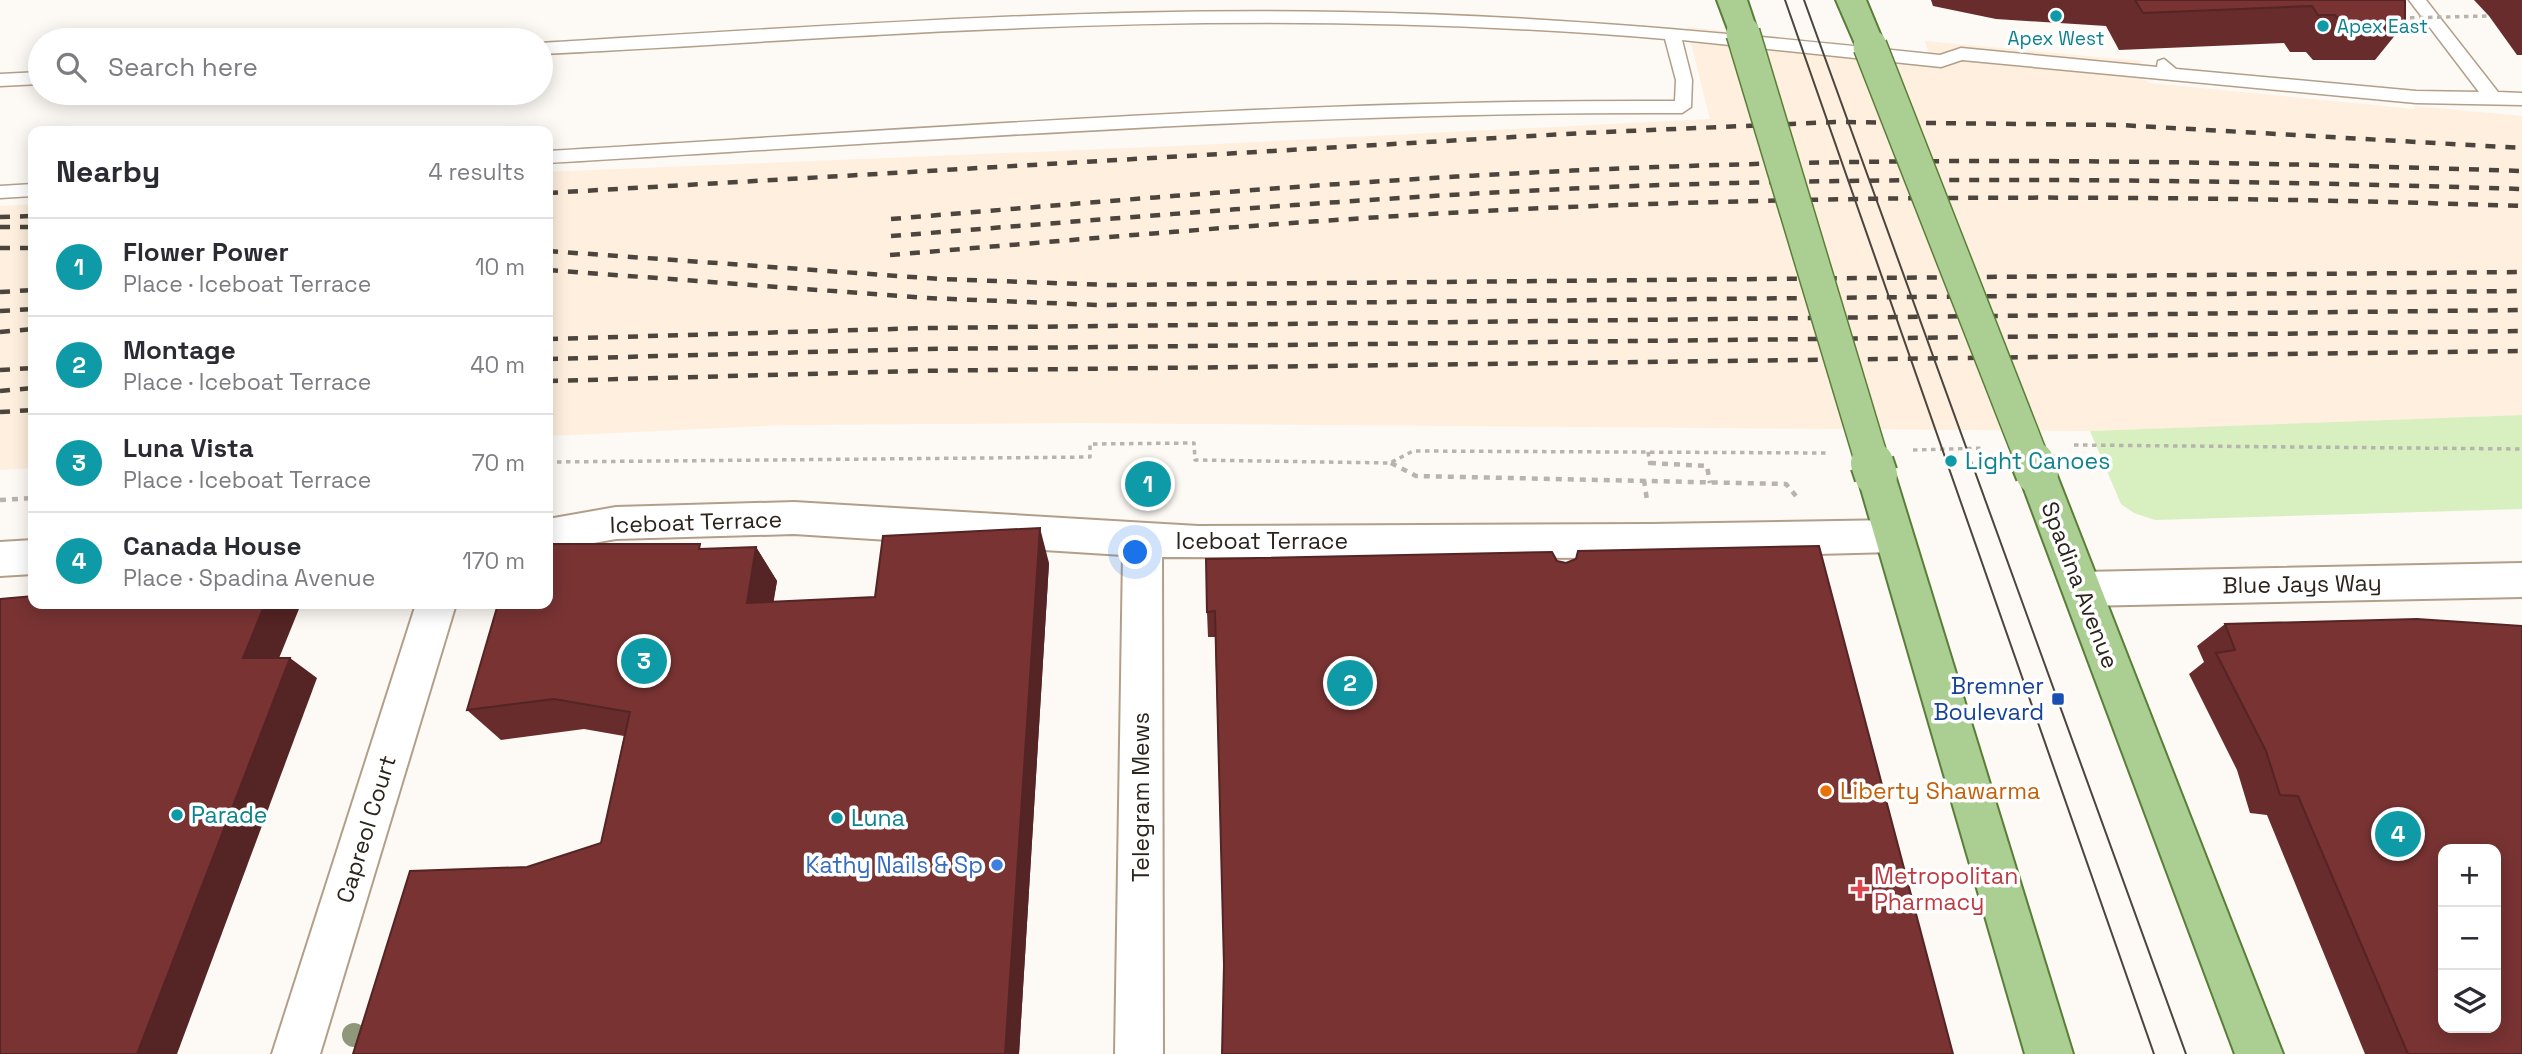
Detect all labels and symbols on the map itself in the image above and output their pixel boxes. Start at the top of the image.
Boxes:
marker: Apex West [2048,8,2064,24]
place label: Apex East [2337,14,2428,39]
marker: Apex East [2315,18,2331,34]
place label: Apex West [2008,26,2105,51]
place label: Light Canoes [1965,446,2110,476]
marker: Light Canoes [1943,453,1959,469]
pin: 1 [1125,458,1171,510]
street label: Spadina Avenue [2034,497,2126,673]
street label: Iceboat Terrace [609,504,783,540]
street label: Iceboat Terrace [1176,526,1348,556]
your location [1118,535,1152,569]
street label: Blue Jays Way [2222,568,2382,600]
pin: 3 [621,635,667,687]
pin: 2 [1327,657,1373,709]
place label: Bremner Boulevard [1933,671,2044,727]
marker: Bremner Boulevard [2050,691,2066,707]
street label: Telegram Mews [1126,712,1156,882]
street label: Capreol Court [329,752,403,906]
place label: Liberty Shawarma [1840,776,2040,806]
marker: Liberty Shawarma [1818,783,1834,799]
place label: Parade [191,800,267,830]
place label: Luna [851,803,905,833]
marker: Parade [169,807,185,823]
pin: 4 [2375,808,2421,860]
marker: Luna [829,810,845,826]
place label: Kathy Nails & Sp [805,850,983,880]
marker: Kathy Nails & Sp [989,857,1005,873]
place label: Metropolitan Pharmacy [1874,861,2018,917]
marker: Metropolitan Pharmacy [1852,881,1868,897]

